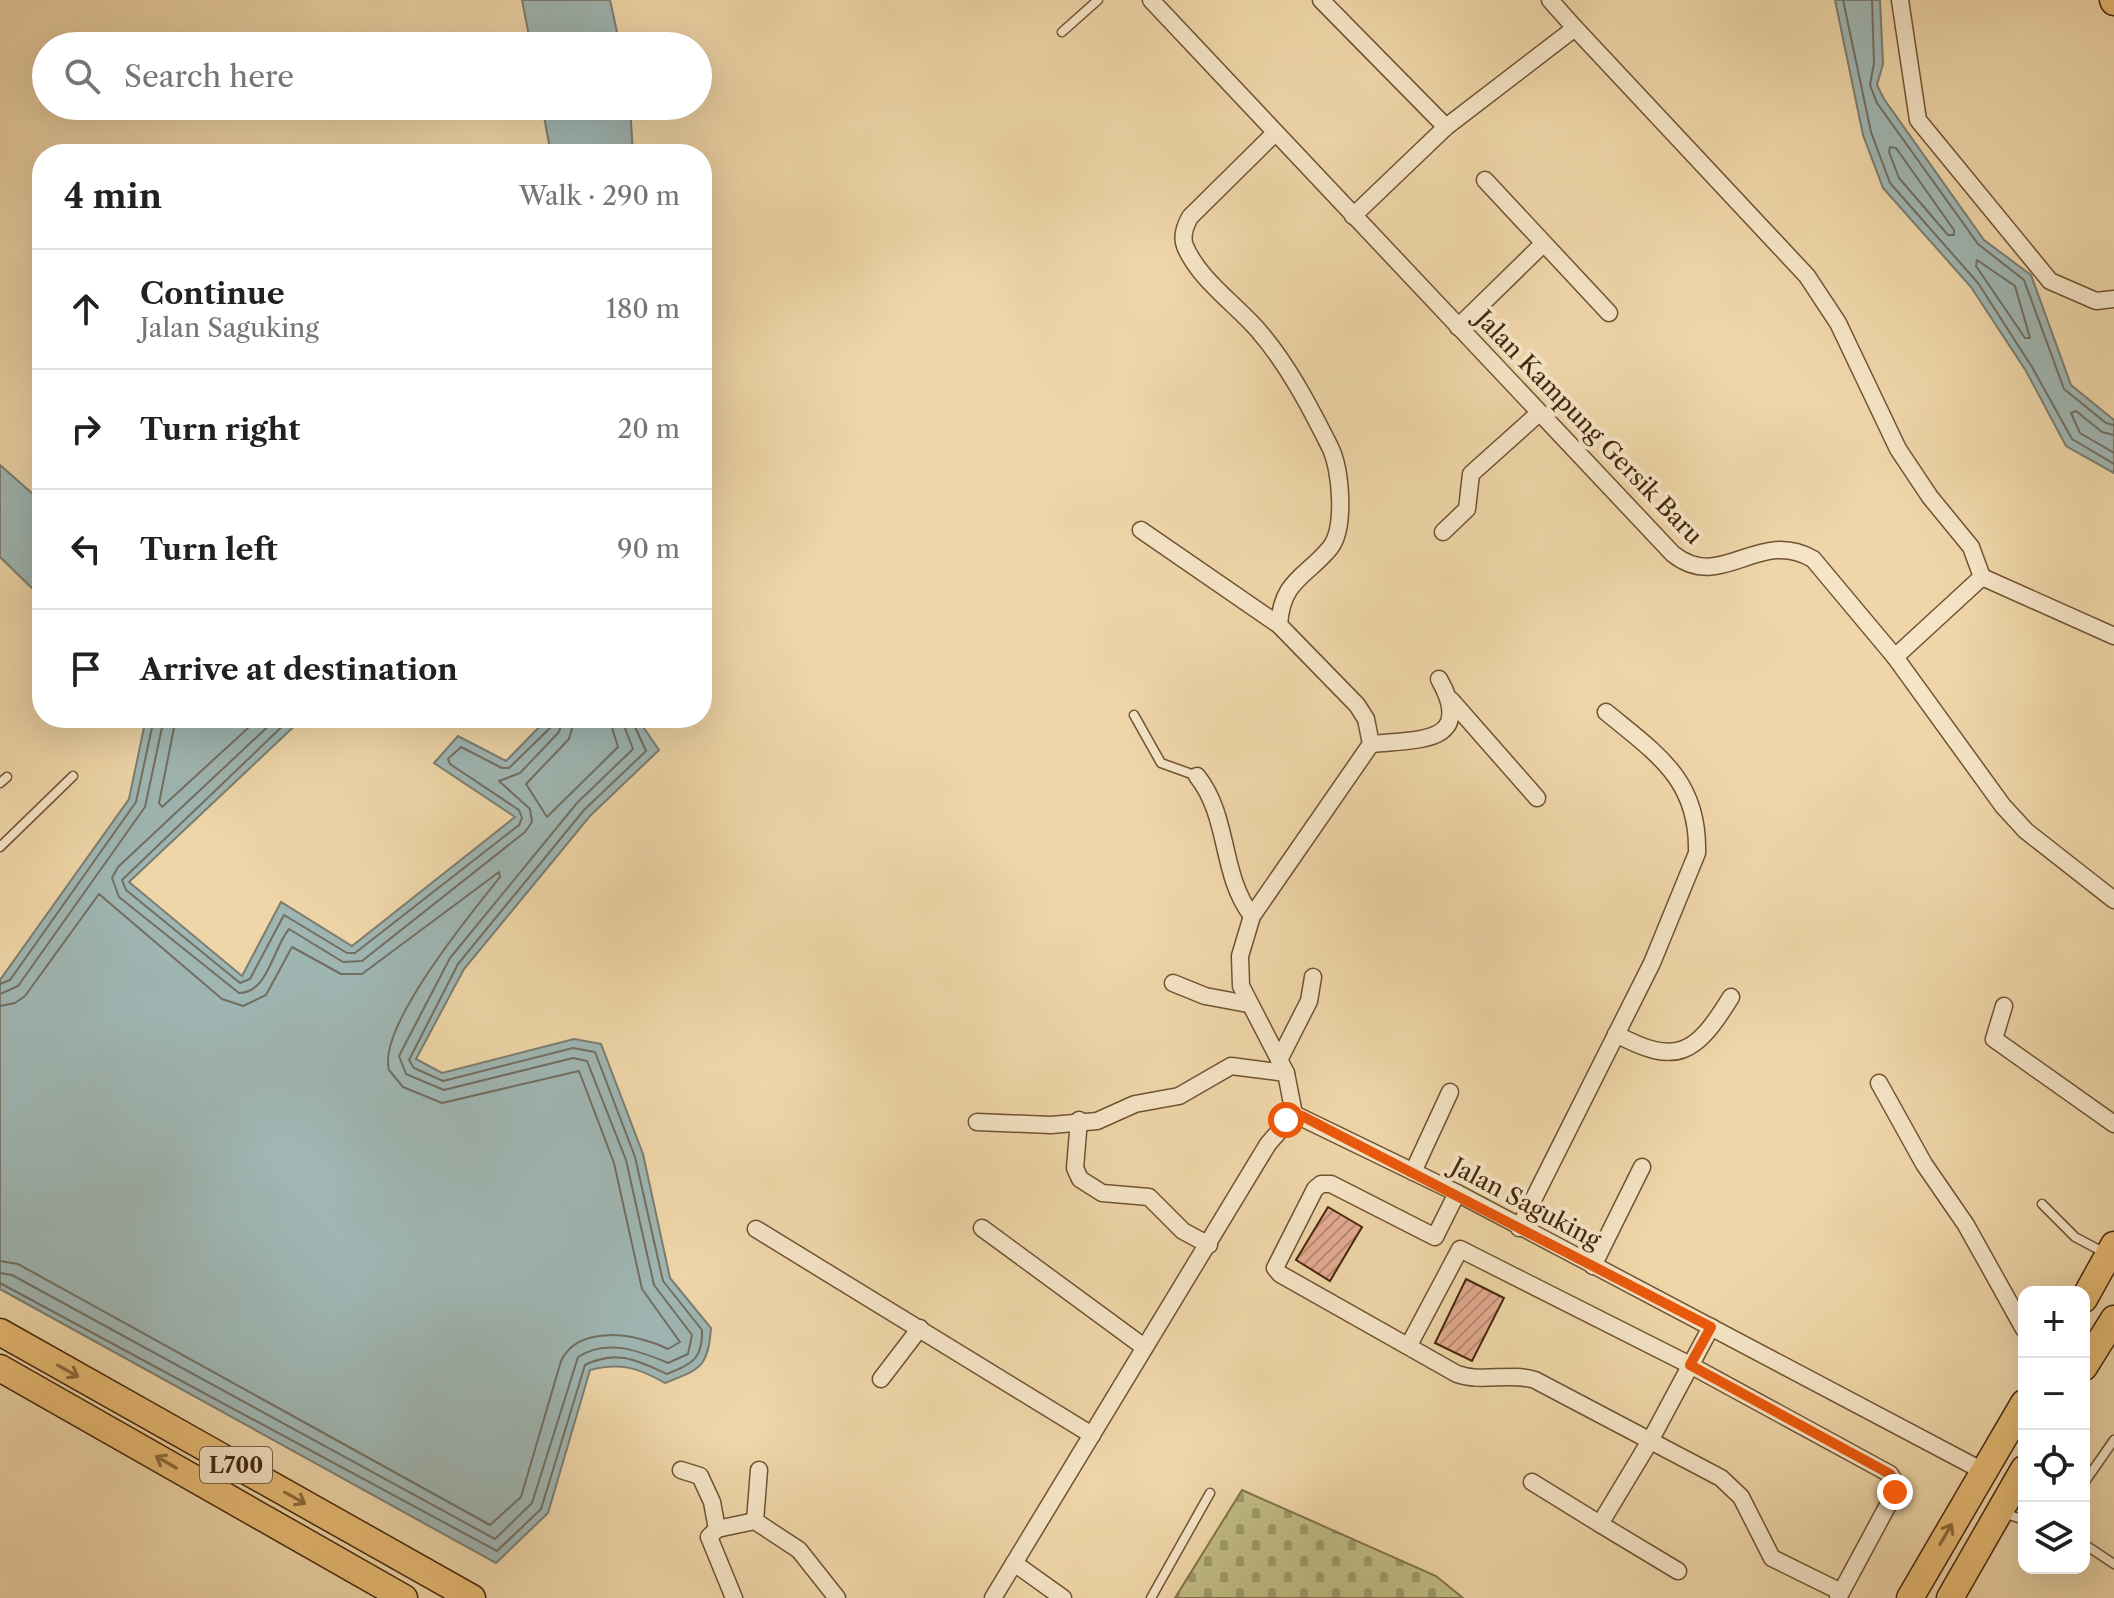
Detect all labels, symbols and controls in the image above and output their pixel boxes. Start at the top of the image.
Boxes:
search box [32,32,712,120]
icon: search [60,54,104,98]
text: Search here [124,58,294,95]
text: 4 min [64,175,162,217]
text: Walk · 290 m [519,180,680,212]
text: Continue [140,275,285,312]
icon: ahead [64,287,108,331]
text: 180 m [606,293,680,325]
street label: Jalan Kampung Gersik Baru [1467,301,1709,550]
text: Jalan Saguking [140,312,319,344]
icon: right [64,407,108,451]
text: Turn right [140,411,300,448]
text: 20 m [617,413,680,445]
icon: left [64,527,108,571]
text: Turn left [140,531,277,568]
text: 90 m [617,533,680,565]
icon: arrive [64,647,108,691]
text: Arrive at destination [140,651,458,688]
route start [1268,1102,1304,1138]
street label: Jalan Saguking [1443,1150,1606,1255]
map controls [2018,1286,2090,1574]
button: + [2018,1286,2090,1358]
button: − [2018,1358,2090,1430]
one-way arrow [56,1363,79,1379]
button: locate [2018,1430,2090,1502]
road number: L700 [200,1447,272,1483]
one-way arrow [154,1454,178,1469]
route end [1877,1474,1913,1510]
one-way arrow [282,1491,306,1506]
button: layers [2018,1502,2090,1574]
one-way arrow [1939,1523,1954,1547]

